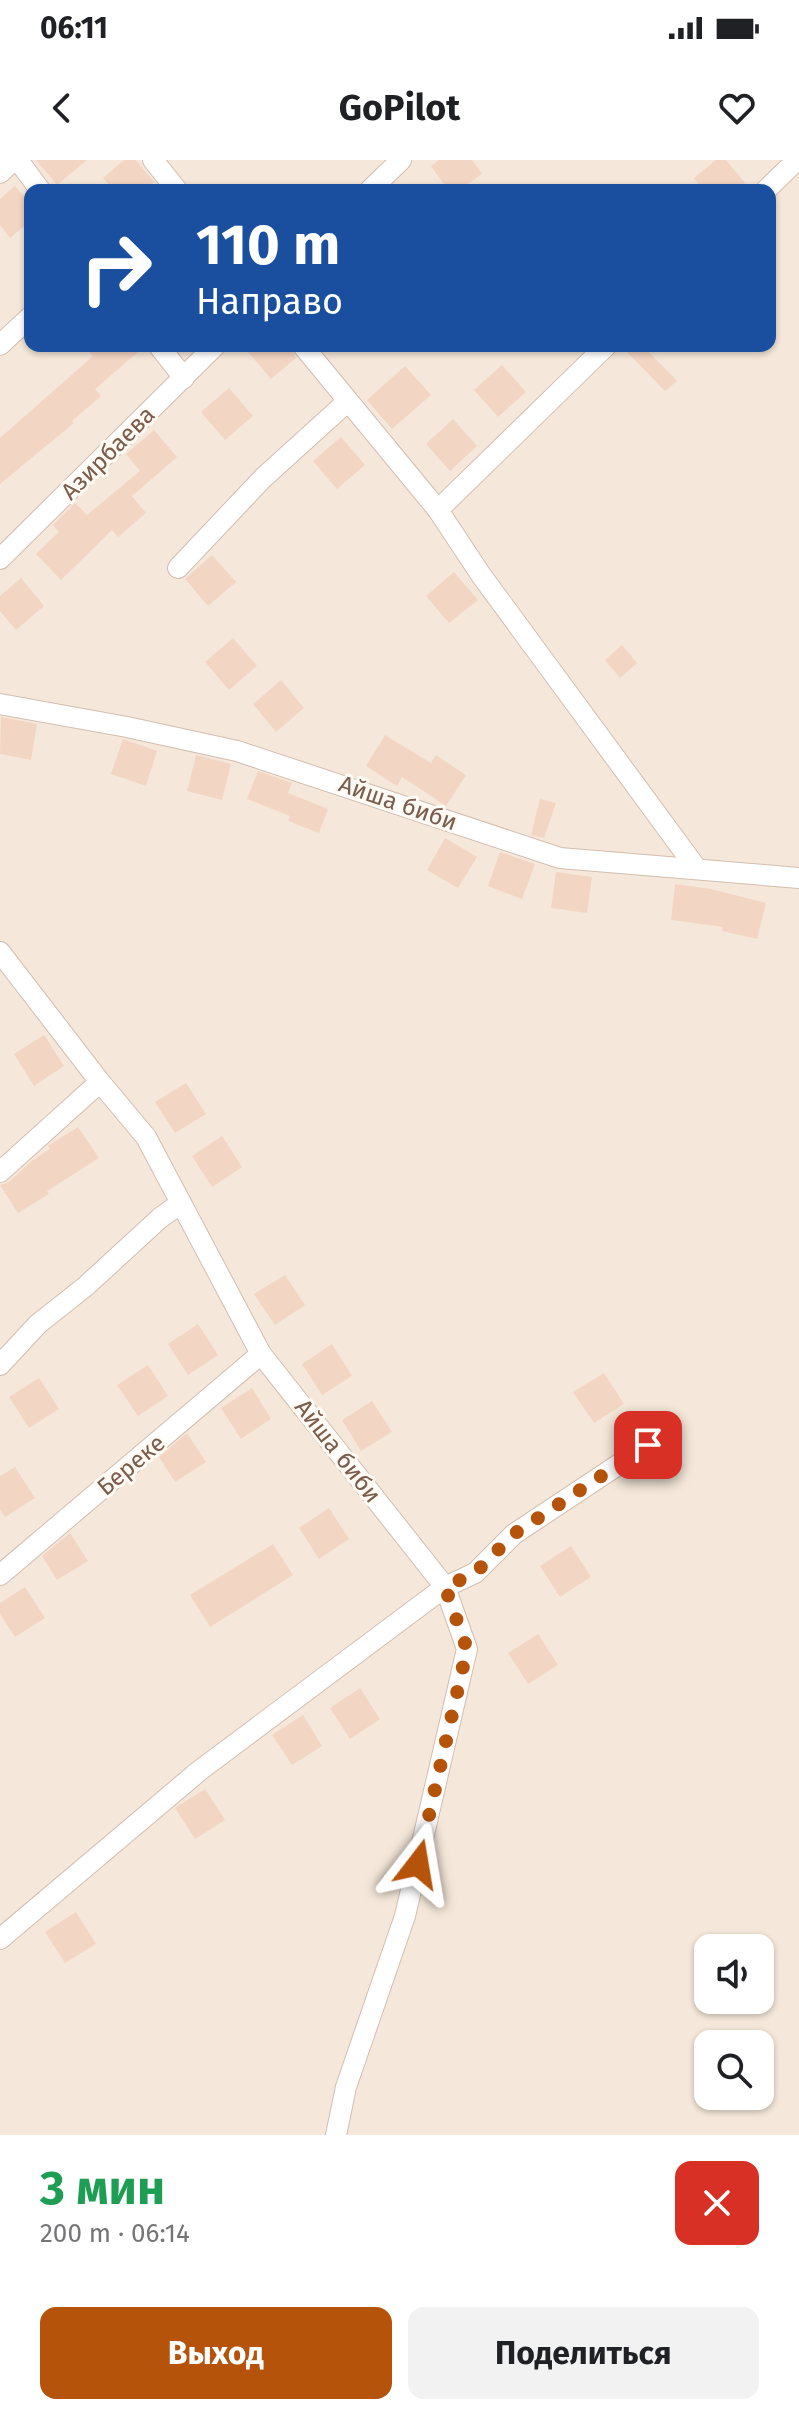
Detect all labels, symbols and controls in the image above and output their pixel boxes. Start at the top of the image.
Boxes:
text: 06:11 [40,10,108,46]
icon: back [40,86,84,130]
text: GoPilot [339,86,460,130]
icon: heart [715,86,759,130]
text: 110 m [196,212,340,279]
icon: right [64,216,168,320]
text: Направо [196,280,343,324]
street label: Азирбаева [55,400,161,506]
street label: Айша биби [335,770,461,836]
street label: Айша биби [289,1394,387,1508]
pin [614,1411,682,1479]
icon: arrive [626,1423,670,1467]
street label: Береке [91,1429,171,1501]
position arrow [376,1822,460,1906]
map controls [694,1934,774,2110]
button: sound [694,1934,774,2014]
button: search [694,2030,774,2110]
text: 3 мин [40,2159,165,2217]
button: close [675,2161,759,2245]
text: 200 m · 06:14 [40,2218,190,2249]
button: Выход [40,2307,392,2399]
button: Поделиться [408,2307,759,2399]

